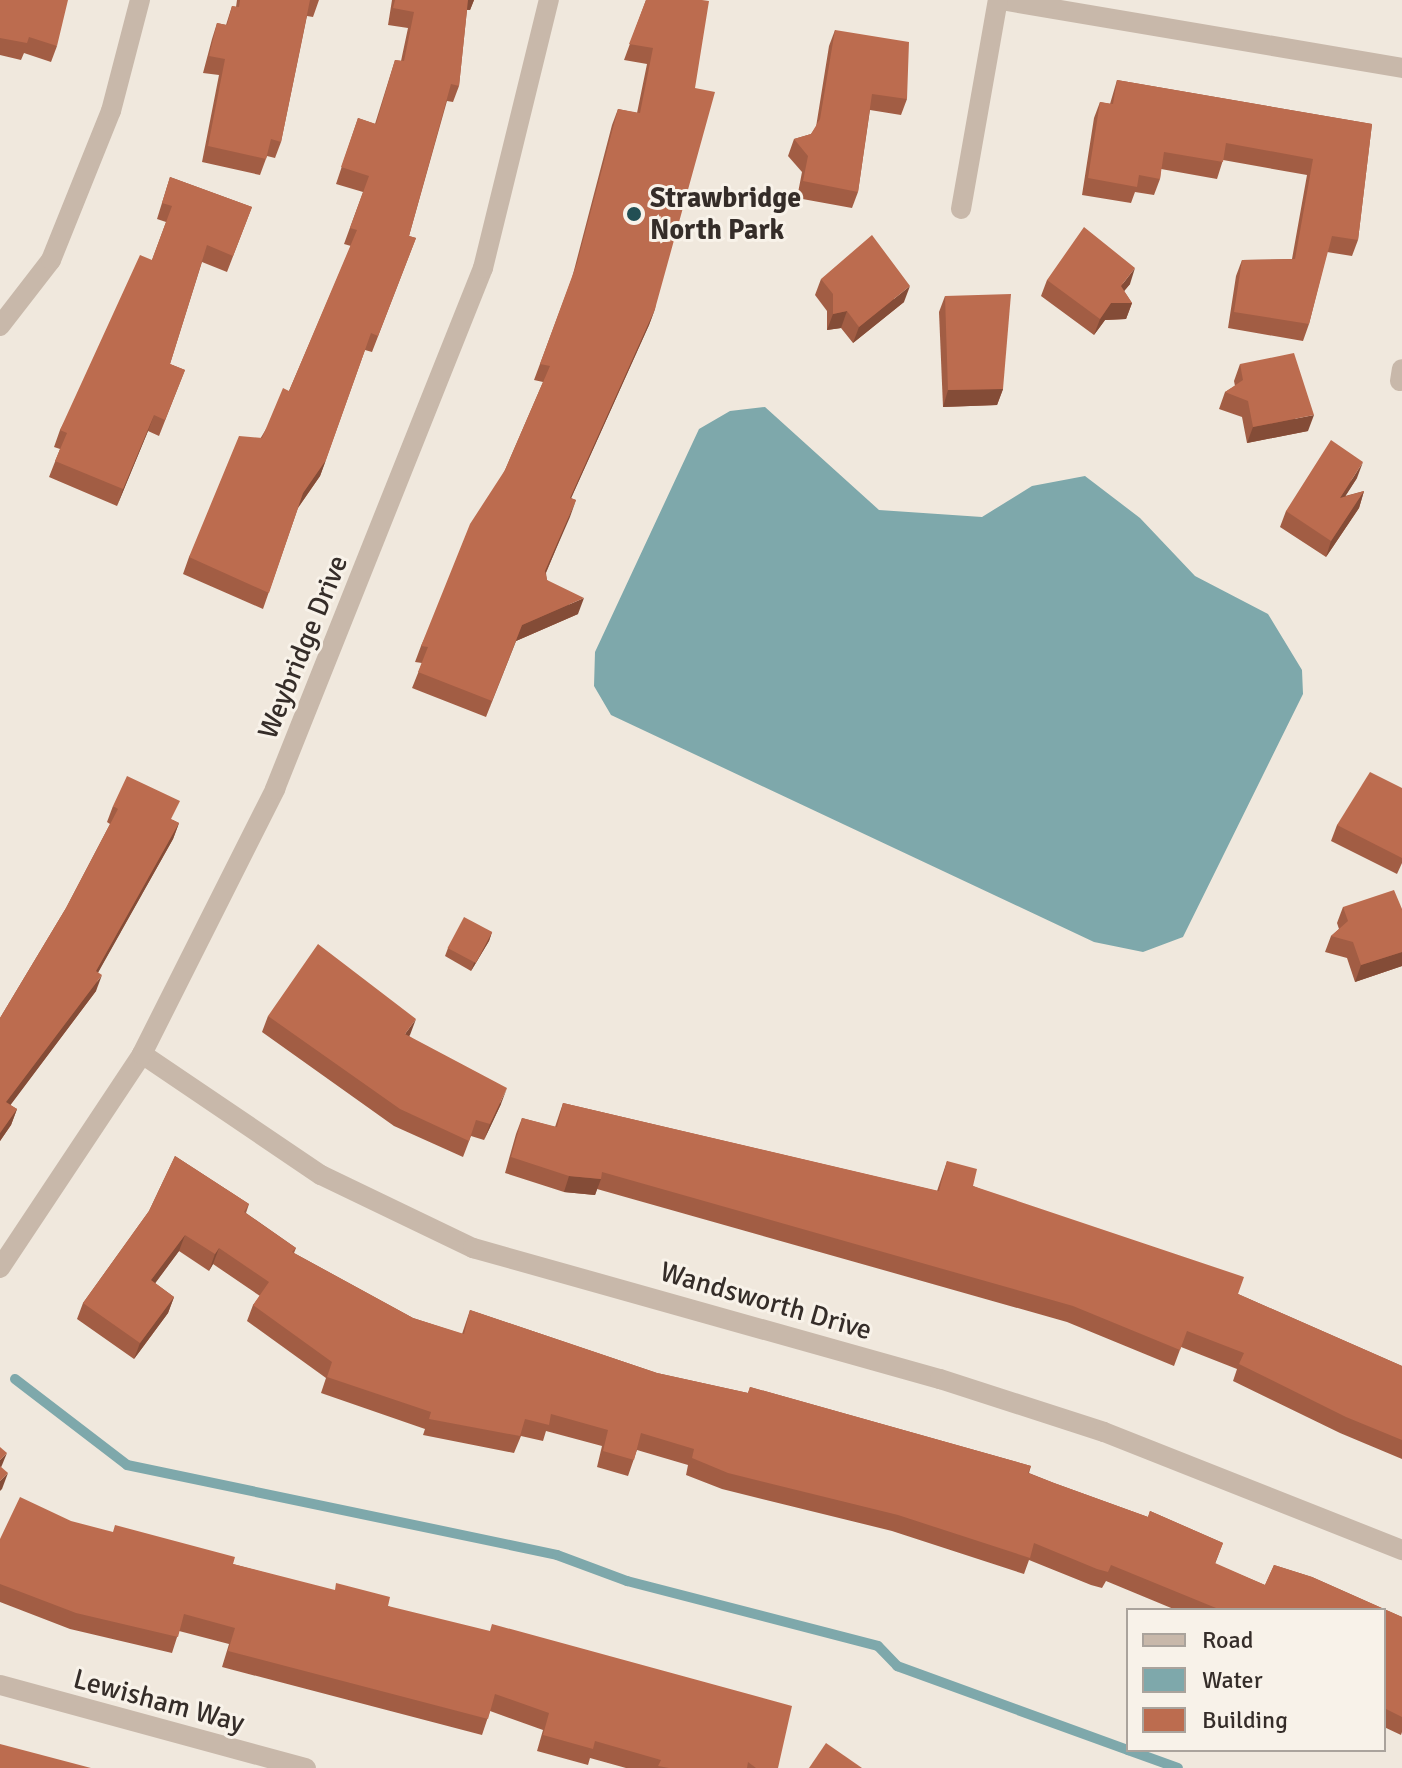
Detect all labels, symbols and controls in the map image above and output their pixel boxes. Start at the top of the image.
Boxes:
place label: Strawbridge North Park [650,181,801,247]
marker: Strawbridge North Park [625,205,643,223]
street label: Weybridge Drive [251,550,355,744]
street label: Wandsworth Drive [656,1255,876,1347]
legend [1126,1608,1386,1752]
text: Road [1202,1625,1253,1655]
street label: Lewisham Way [70,1662,248,1740]
text: Water [1202,1665,1262,1695]
text: Building [1202,1705,1288,1735]

